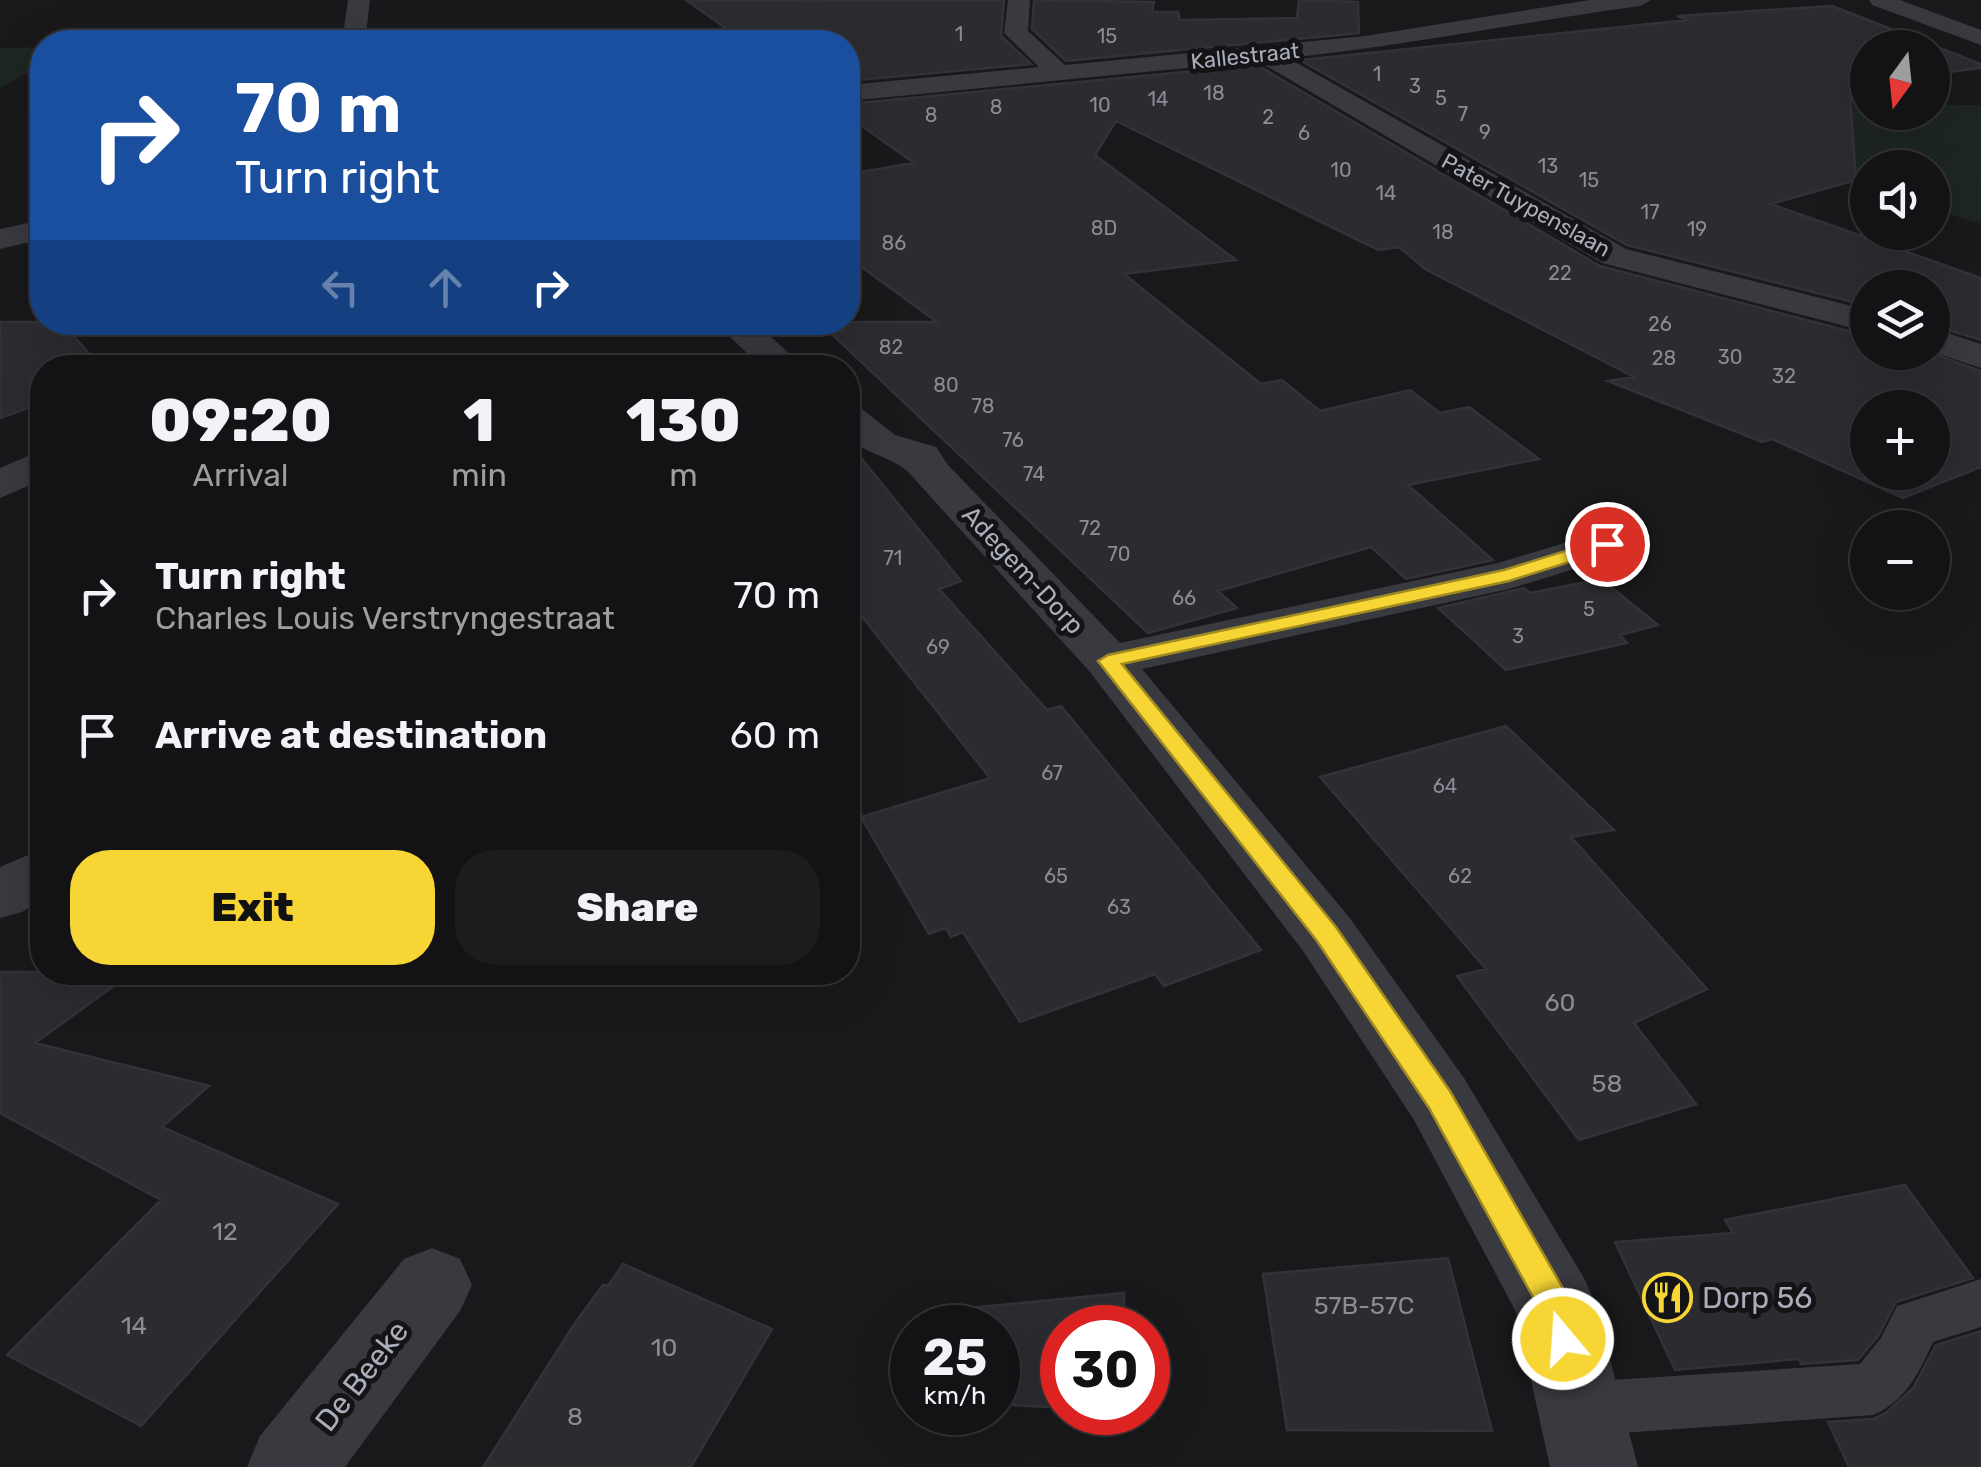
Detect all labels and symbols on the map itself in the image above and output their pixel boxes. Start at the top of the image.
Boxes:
house number: 1 [955,22,963,46]
house number: 15 [1097,24,1117,48]
north arrow [1850,30,1950,130]
street label: Kallestraat [1189,37,1301,75]
house number: 1 [1373,62,1381,86]
house number: 3 [1409,74,1421,98]
house number: 18 [1203,81,1225,105]
house number: 5 [1435,86,1447,110]
house number: 14 [1148,87,1168,111]
house number: 10 [1089,93,1111,117]
house number: 8 [990,95,1002,119]
house number: 7 [1458,102,1468,126]
house number: 8 [925,103,937,127]
house number: 2 [1262,105,1274,129]
house number: 9 [1479,120,1491,144]
house number: 6 [1298,121,1310,145]
street label: Pater Tuypenslaan [1437,147,1615,263]
house number: 13 [1538,154,1558,178]
house number: 10 [1330,158,1352,182]
house number: 15 [1579,168,1599,192]
house number: 14 [1376,181,1396,205]
house number: 17 [1641,200,1659,224]
house number: 8D [1091,216,1117,240]
house number: 19 [1687,217,1707,241]
house number: 18 [1432,220,1454,244]
house number: 86 [882,231,906,255]
house number: 22 [1548,261,1572,285]
house number: 26 [1648,312,1672,336]
house number: 82 [879,335,903,359]
house number: 30 [1718,345,1742,369]
house number: 28 [1652,346,1676,370]
house number: 32 [1772,364,1796,388]
house number: 80 [933,373,959,397]
house number: 78 [972,394,994,418]
house number: 76 [1002,428,1024,452]
house number: 74 [1023,462,1045,486]
street label: Adegem-Dorp [956,500,1090,640]
pin [1565,502,1650,587]
house number: 72 [1079,516,1101,540]
house number: 70 [1108,542,1130,566]
house number: 71 [884,546,902,570]
house number: 66 [1172,586,1196,610]
house number: 5 [1583,597,1595,621]
house number: 3 [1512,624,1524,648]
house number: 69 [926,635,950,659]
house number: 67 [1041,761,1063,785]
house number: 64 [1433,774,1457,798]
house number: 65 [1044,864,1068,888]
house number: 62 [1448,864,1472,888]
house number: 63 [1107,895,1131,919]
house number: 60 [1545,988,1575,1017]
house number: 58 [1592,1069,1622,1098]
house number: 12 [212,1217,238,1246]
restaurant icon: Dorp 56 [1641,1272,1693,1324]
place label: Dorp 56 [1702,1280,1812,1316]
position arrow [1511,1287,1615,1391]
house number: 57B-57C [1314,1291,1414,1320]
speed limit sign: 30 [1040,1305,1170,1435]
house number: 14 [121,1311,147,1340]
street label: De Beeke [308,1314,416,1438]
house number: 10 [651,1333,677,1362]
house number: 8 [567,1402,583,1431]

